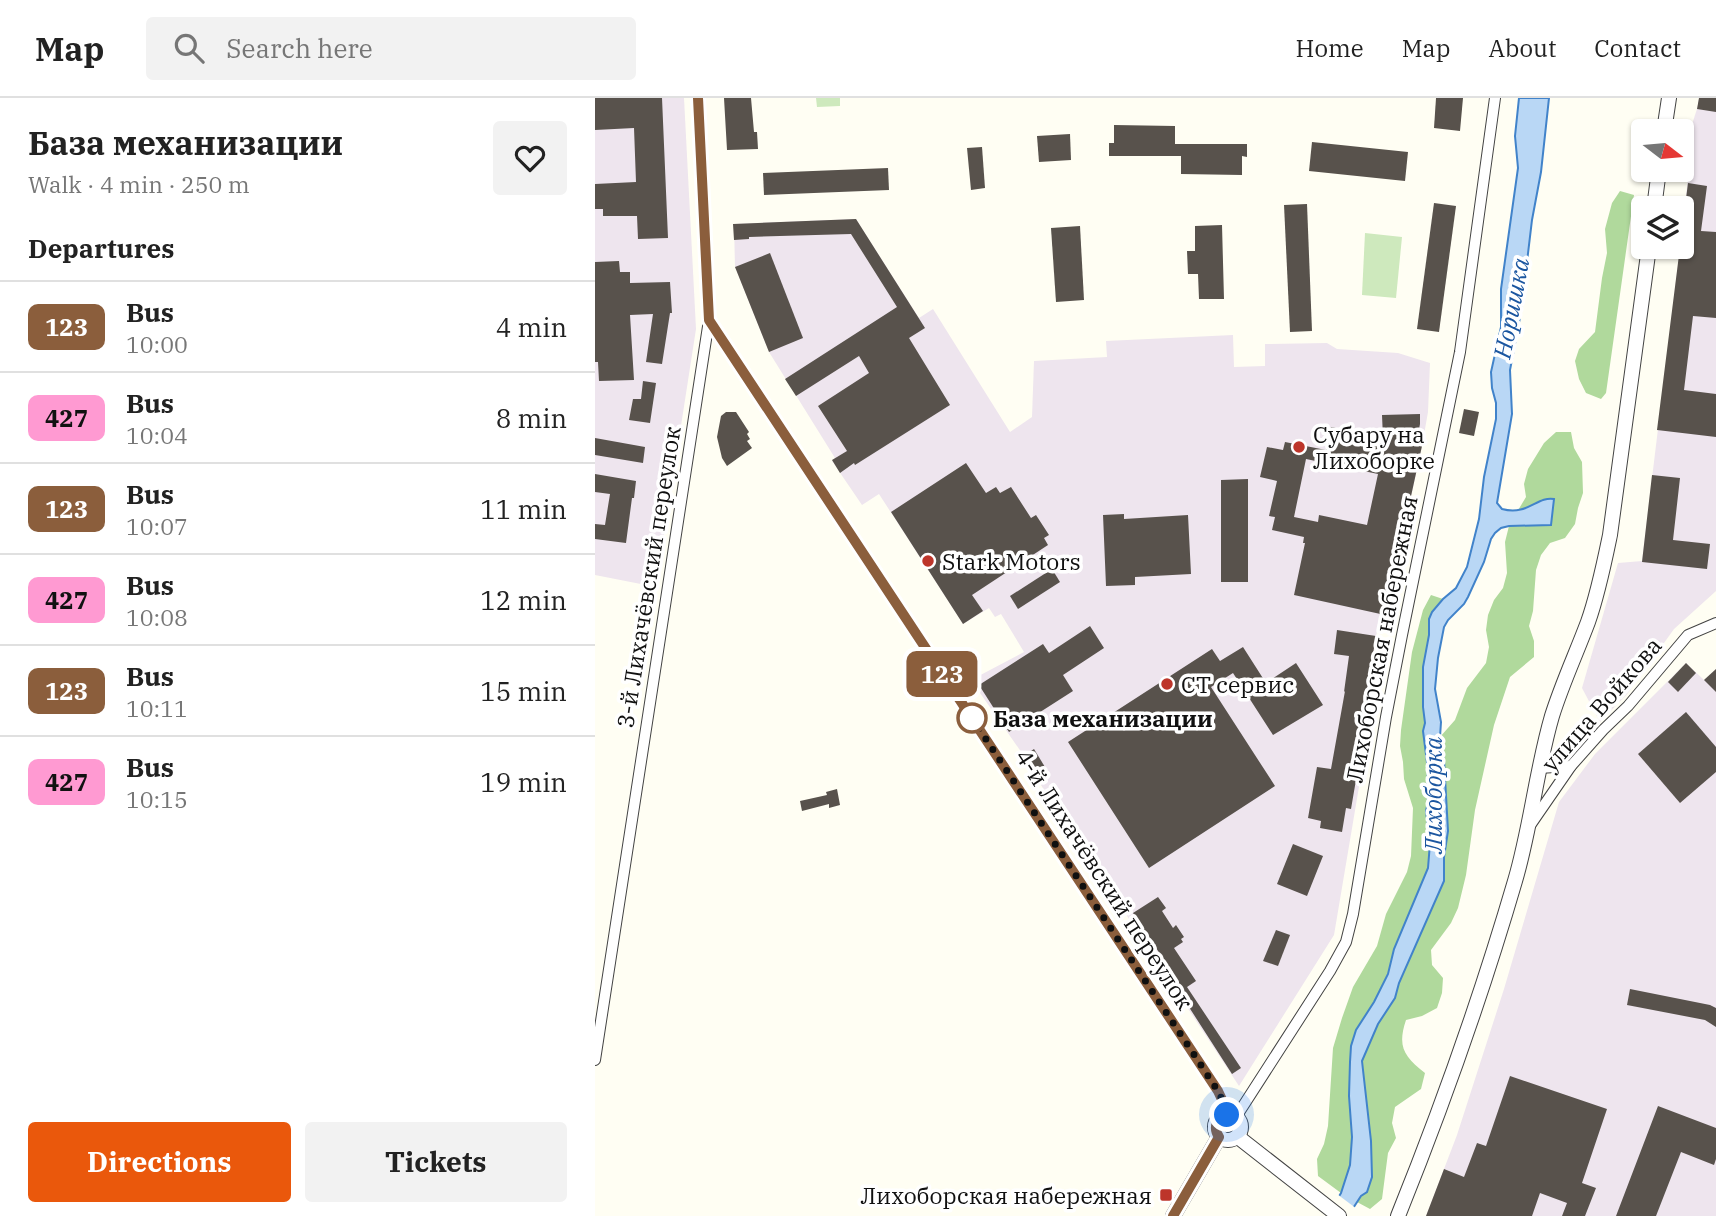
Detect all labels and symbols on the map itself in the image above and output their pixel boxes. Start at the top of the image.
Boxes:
north arrow [1631,119,1694,182]
water label: Норишка [1485,255,1536,362]
place label: Субару на Лихоборке [1313,419,1435,475]
street label: 3-й Лихачёвский переулок [609,423,687,730]
marker: Субару на Лихоборке [1291,439,1307,455]
street label: Лихоборская набережная [1338,493,1424,785]
place label: Stark Motors [942,546,1081,576]
marker: Stark Motors [920,553,936,569]
street label: улица Войкова [1534,631,1668,777]
line badge: 123 [902,651,982,697]
place label: СТ сервис [1181,669,1294,699]
marker: СТ сервис [1159,676,1175,692]
marker: База механизации [957,703,987,733]
place label: База механизации [993,703,1213,733]
water label: Лихоборка [1417,737,1449,854]
street label: 4-й Лихачёвский переулок [1009,743,1201,1016]
your location [1209,1097,1244,1132]
place label: Лихоборская набережная [860,1180,1152,1210]
marker: Лихоборская набережная [1158,1187,1174,1203]

